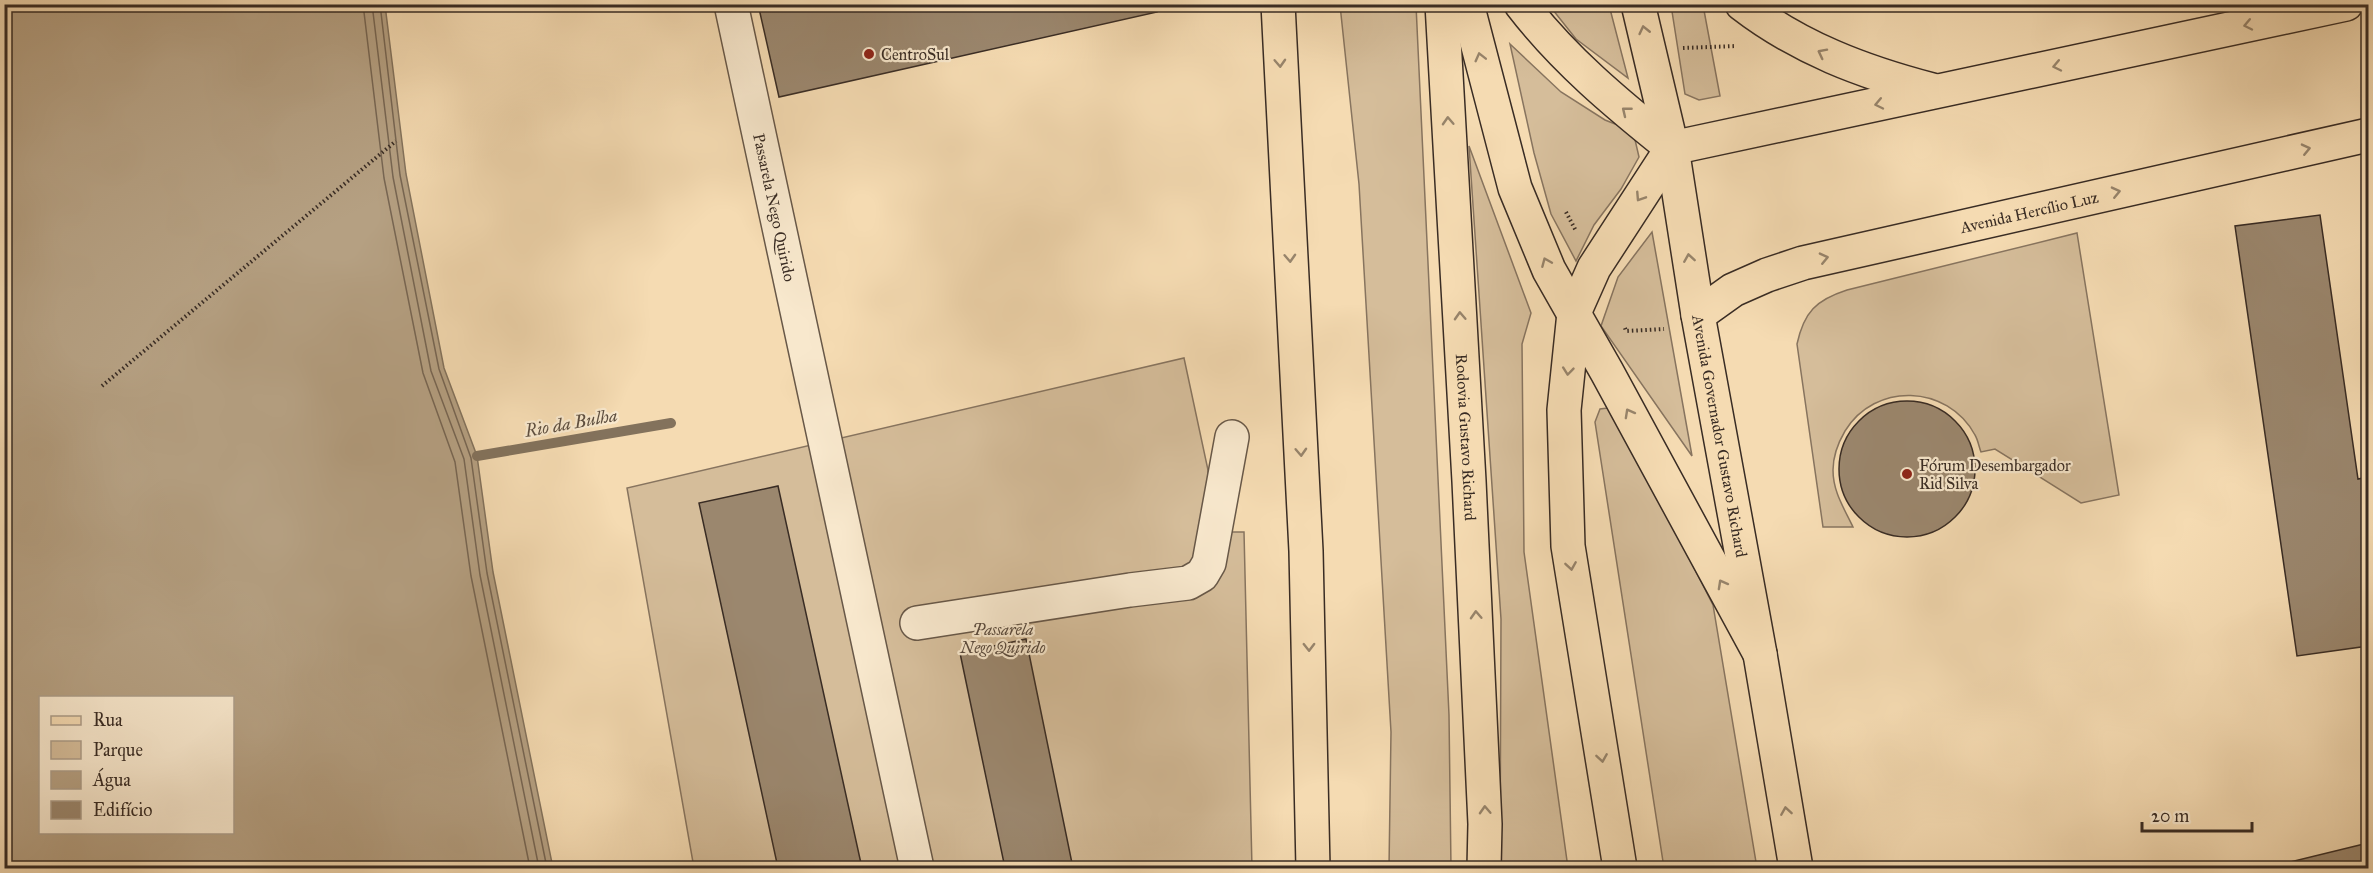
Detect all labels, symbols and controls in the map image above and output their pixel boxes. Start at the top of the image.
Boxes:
one-way arrow [2243,18,2253,31]
one-way arrow [1638,25,1651,35]
place label: CentroSul [881,45,950,64]
marker: CentroSul [862,47,876,61]
one-way arrow [1817,49,1828,60]
one-way arrow [1475,52,1488,62]
one-way arrow [1274,58,1287,67]
one-way arrow [2052,59,2062,72]
one-way arrow [1875,97,1885,110]
one-way arrow [1622,108,1633,119]
one-way arrow [1442,116,1455,125]
street label: Passarela Nego Quirido [750,131,800,283]
one-way arrow [2301,144,2311,157]
street label: Avenida Hercílio Luz [1957,187,2101,237]
one-way arrow [2111,187,2121,200]
one-way arrow [1636,190,1647,201]
one-way arrow [1284,253,1297,262]
one-way arrow [1683,253,1696,263]
one-way arrow [1818,253,1828,266]
one-way arrow [1541,257,1553,268]
one-way arrow [1453,311,1466,320]
street label: Avenida Governador Gustavo Richard [1688,312,1752,559]
street label: Rodovia Gustavo Richard [1452,353,1480,521]
one-way arrow [1562,367,1575,376]
water label: Rio da Bulha [522,404,619,442]
one-way arrow [1625,408,1636,419]
one-way arrow [1294,448,1307,457]
place label: Fórum Desembargador Rid Silva [1919,456,2071,493]
marker: Fórum Desembargador Rid Silva [1900,467,1914,481]
one-way arrow [1564,561,1576,570]
one-way arrow [1718,580,1729,590]
one-way arrow [1469,611,1482,620]
park label: Passarela Nego Quirido [959,620,1046,657]
one-way arrow [1302,643,1315,652]
legend [39,696,234,834]
text: Rua [93,709,123,731]
text: Parque [93,739,143,762]
one-way arrow [1595,753,1608,763]
text: Água [92,767,131,792]
scale bar [2142,795,2252,833]
text: Edifício [93,799,152,821]
text: 20 m [2151,805,2189,827]
one-way arrow [1478,806,1491,815]
one-way arrow [1781,806,1793,815]

